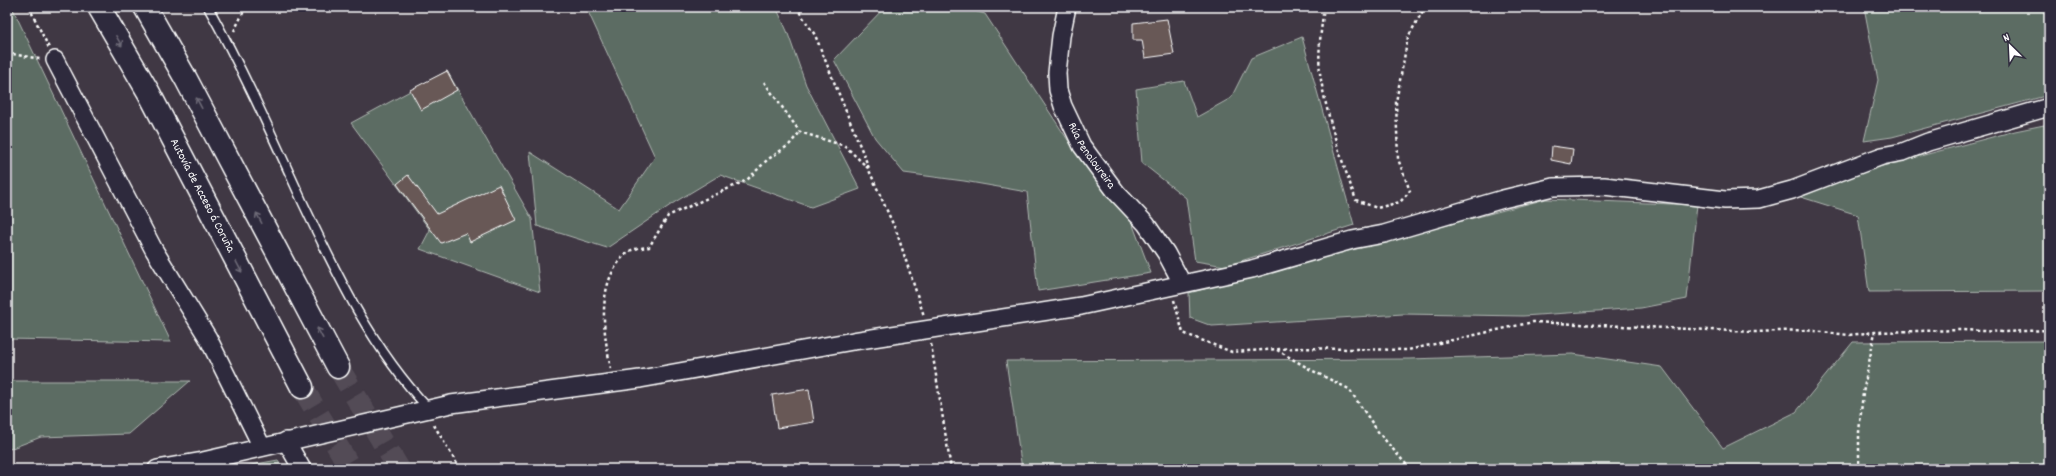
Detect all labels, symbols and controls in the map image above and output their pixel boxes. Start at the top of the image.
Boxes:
north arrow [1990,26,2030,66]
text: N [2001,30,2013,47]
one-way arrow [115,35,123,47]
one-way arrow [194,97,202,109]
street label: Rúa Penaloureira [1063,120,1120,193]
street label: Autovía de Acceso á Coruña [166,136,239,256]
one-way arrow [255,212,262,224]
one-way arrow [236,261,243,273]
one-way arrow [316,327,323,339]

